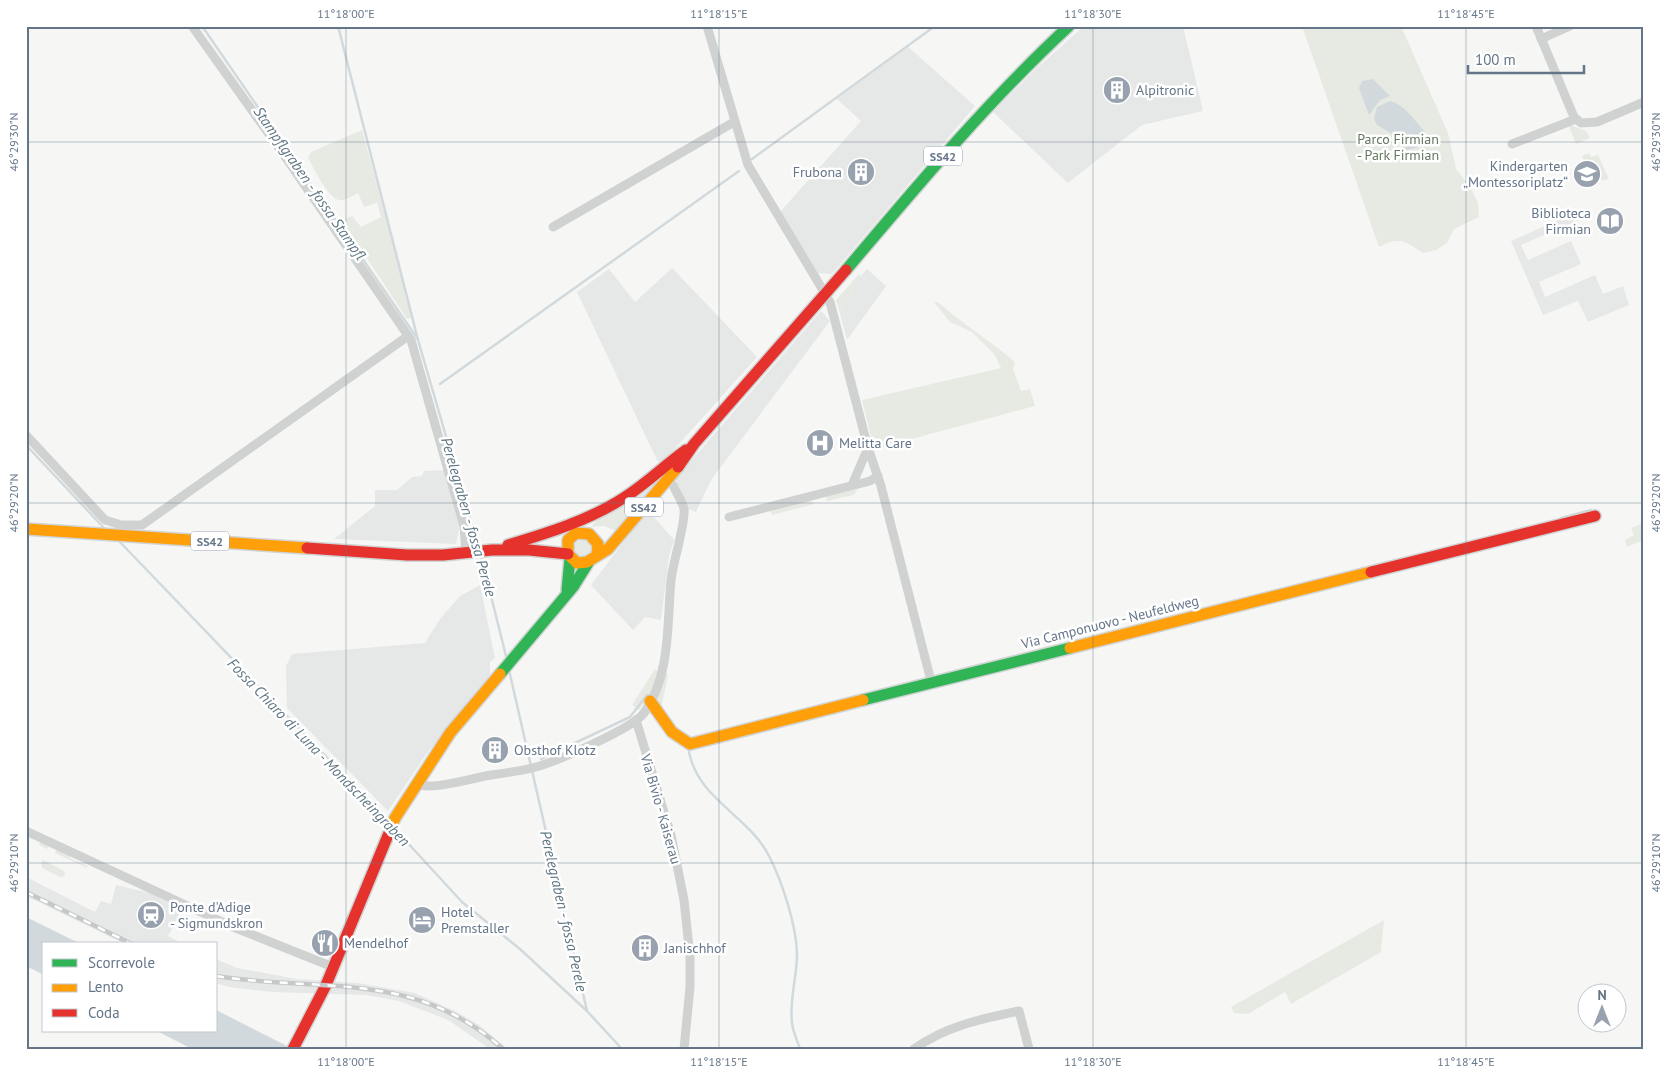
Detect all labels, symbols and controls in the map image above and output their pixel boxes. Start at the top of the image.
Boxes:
text: 11°18'00"E [317,6,375,21]
text: 11°18'15"E [690,6,748,21]
text: 11°18'30"E [1064,6,1122,21]
text: 11°18'45"E [1437,6,1495,21]
scale bar [1468,42,1584,74]
text: 100 m [1475,50,1516,69]
building icon: Alpitronic [1102,75,1132,105]
place label: Alpitronic [1136,81,1194,99]
water label: Stampflgraben - fossa Stampfl [250,103,370,263]
text: 46°29'30"N [6,112,21,172]
text: 46°29'30"N [1648,112,1663,172]
park label: Parco Firmian - Park Firmian [1357,130,1439,164]
road number: SS42 [924,146,962,166]
building icon: Frubona [846,157,876,187]
place label: Kindergarten „Montessoriplatz“ [1463,157,1568,191]
school or university icon: Kindergarten „Montessoriplatz“ [1572,159,1602,189]
place label: Frubona [793,163,842,181]
place label: Biblioteca Firmian [1531,204,1591,238]
library icon: Biblioteca Firmian [1595,206,1625,236]
hospital icon: Melitta Care [805,428,835,458]
place label: Melitta Care [839,434,912,452]
water label: Perelegraben - fossa Perele [437,435,501,599]
text: 46°29'20"N [6,473,21,533]
text: 46°29'20"N [1648,473,1663,533]
road number: SS42 [625,498,663,516]
road number: SS42 [191,532,229,550]
street label: Via Camponuovo - Neufeldweg [1018,591,1201,653]
water label: Fossa Chiaro di Luna - Mondscheingraben [224,654,414,850]
building icon: Obsthof Klotz [480,735,510,765]
place label: Obsthof Klotz [514,741,596,759]
street label: Via Bivio - Kaiserau [636,751,685,866]
water label: Perelegraben - fossa Perele [536,829,592,993]
text: 46°29'10"N [6,833,21,893]
text: 46°29'10"N [1648,833,1663,893]
place label: Ponte d'Adige - Sigmundskron [170,898,263,932]
station icon: Ponte d'Adige - Sigmundskron [136,900,166,930]
place label: Hotel Premstaller [441,903,509,937]
hotel icon: Hotel Premstaller [407,905,437,935]
restaurant icon: Mendelhof [310,928,340,958]
building icon: Janischhof [630,933,660,963]
place label: Mendelhof [344,934,409,952]
place label: Janischhof [663,939,726,957]
legend [42,942,218,1032]
text: Scorrevole [88,953,155,972]
text: Lento [88,977,124,996]
north arrow [1578,982,1628,1032]
text: N [1597,986,1607,1004]
text: Coda [88,1003,120,1022]
text: 11°18'00"E [317,1054,375,1069]
text: 11°18'15"E [690,1054,748,1069]
text: 11°18'30"E [1064,1054,1122,1069]
text: 11°18'45"E [1437,1054,1495,1069]

